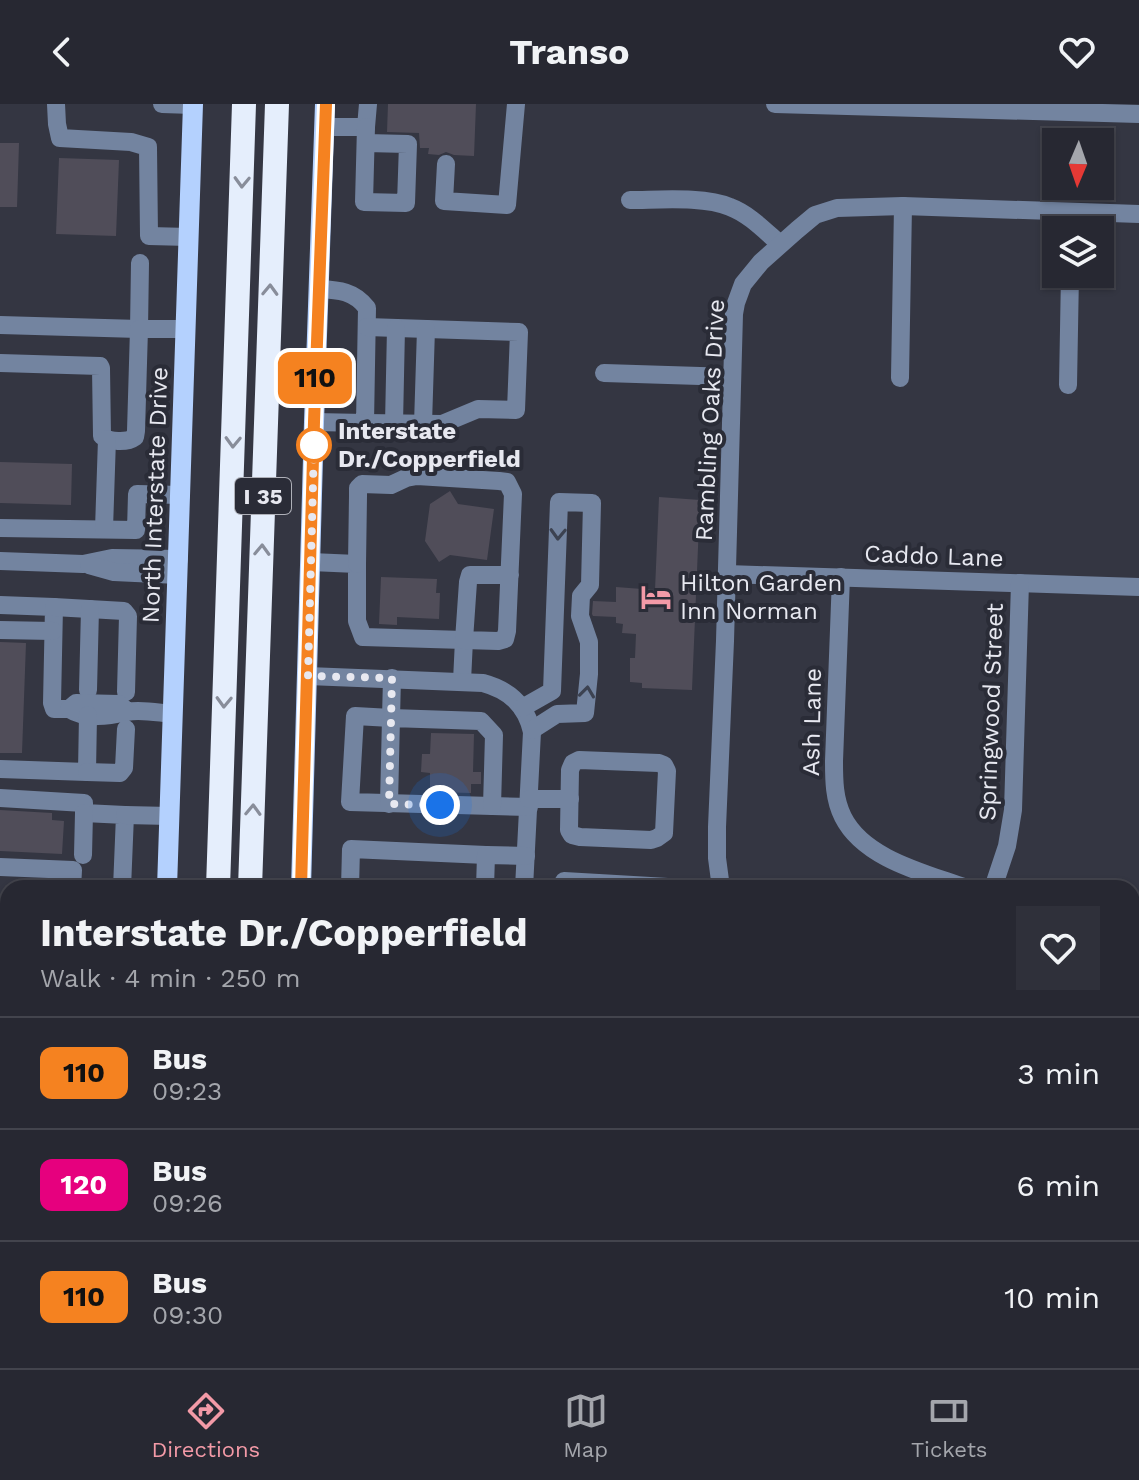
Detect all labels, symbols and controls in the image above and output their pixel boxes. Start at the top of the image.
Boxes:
icon: back [40,30,84,74]
icon: heart [1055,30,1099,74]
text: Transo [509,31,630,73]
north arrow [1042,128,1114,200]
map controls [1042,128,1114,288]
one-way arrow [233,176,250,189]
button: layers [1042,216,1114,288]
one-way arrow [262,283,279,296]
street label: Rambling Oaks Drive [690,298,730,542]
line badge: 110 [269,352,361,404]
text: 110 [294,361,336,394]
street label: North Interstate Drive [137,366,173,624]
place label: Interstate Dr./Copperfield [338,417,521,473]
marker: Interstate Dr./Copperfield [297,428,331,462]
one-way arrow [225,436,242,449]
road number: I 35 [235,478,291,514]
one-way arrow [549,528,566,541]
street label: Caddo Lane [864,540,1004,572]
one-way arrow [253,543,270,556]
place label: Hilton Garden Inn Norman [680,569,842,625]
hotel icon: Hilton Garden Inn Norman [639,580,673,614]
street label: Springwood Street [973,603,1009,821]
street label: Ash Lane [797,668,827,776]
one-way arrow [578,686,595,699]
one-way arrow [216,696,233,709]
your location [420,785,460,825]
one-way arrow [244,803,261,816]
button: heart [1016,906,1100,990]
text: Interstate Dr./Copperfield [40,911,528,955]
text: Walk · 4 min · 250 m [40,963,301,993]
text: Bus [152,1041,207,1076]
text: 110 [63,1056,105,1089]
text: 3 min [1017,1056,1100,1091]
text: 09:23 [152,1076,222,1106]
text: Bus [152,1153,207,1188]
text: 120 [61,1168,107,1201]
text: 6 min [1016,1168,1100,1203]
text: 09:26 [152,1188,223,1218]
text: Bus [152,1265,207,1300]
text: 110 [63,1280,105,1313]
text: 10 min [1004,1280,1100,1315]
text: 09:30 [152,1300,223,1330]
tab: Directions [151,1389,260,1462]
tab: Map [563,1389,608,1462]
tab: Tickets [911,1389,987,1462]

